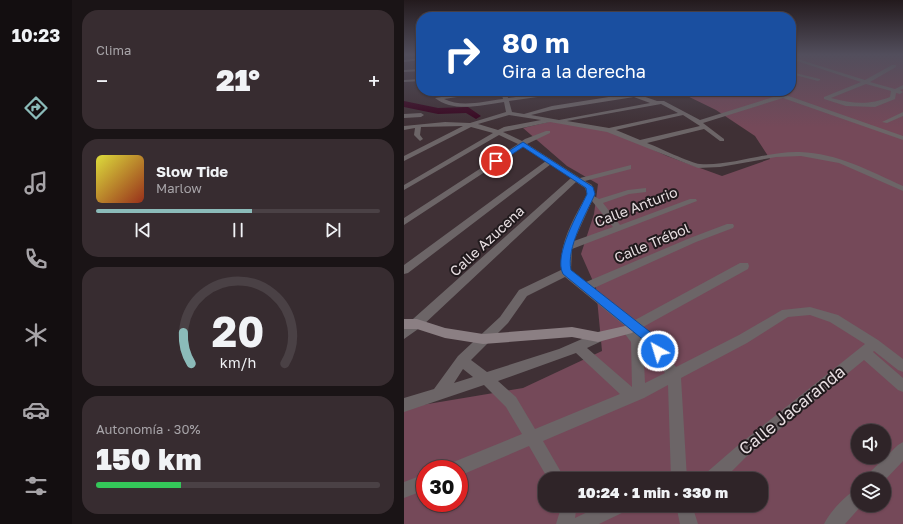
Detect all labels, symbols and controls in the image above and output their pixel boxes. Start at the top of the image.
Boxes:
text: 10:23 [12,24,60,46]
text: 80 m [502,26,570,59]
icon: right [436,28,488,80]
text: Clima [96,42,131,58]
text: Gira a la derecha [502,60,646,82]
text: 21° [216,62,260,98]
text: − [96,67,108,94]
text: + [368,67,380,94]
icon: directions [22,94,50,122]
pin [479,144,513,178]
icon: arrive [485,150,507,172]
text: Slow Tide [156,162,228,180]
icon: music [22,169,50,197]
text: Marlow [156,180,202,196]
street label: Calle Anturio [592,183,680,230]
street label: Calle Azucena [446,202,527,279]
icon: previous [132,219,154,241]
icon: pause [227,219,249,241]
icon: next [322,219,344,241]
street label: Calle Trébol [612,219,692,266]
icon: phone [22,245,50,273]
text: 20 [212,306,264,356]
icon: climate [22,321,50,349]
position arrow [637,330,679,372]
text: km/h [220,354,256,371]
street label: Calle Jacaranda [734,360,849,459]
icon: car [22,396,50,424]
text: Autonomía · 30% [96,421,200,437]
map controls [851,424,891,512]
button: sound [851,424,891,464]
text: 150 km [96,441,201,477]
speed limit sign: 30 [416,460,468,512]
icon: filters [22,472,50,500]
button: layers [851,472,891,512]
text: 10:24 · 1 min · 330 m [578,483,728,501]

